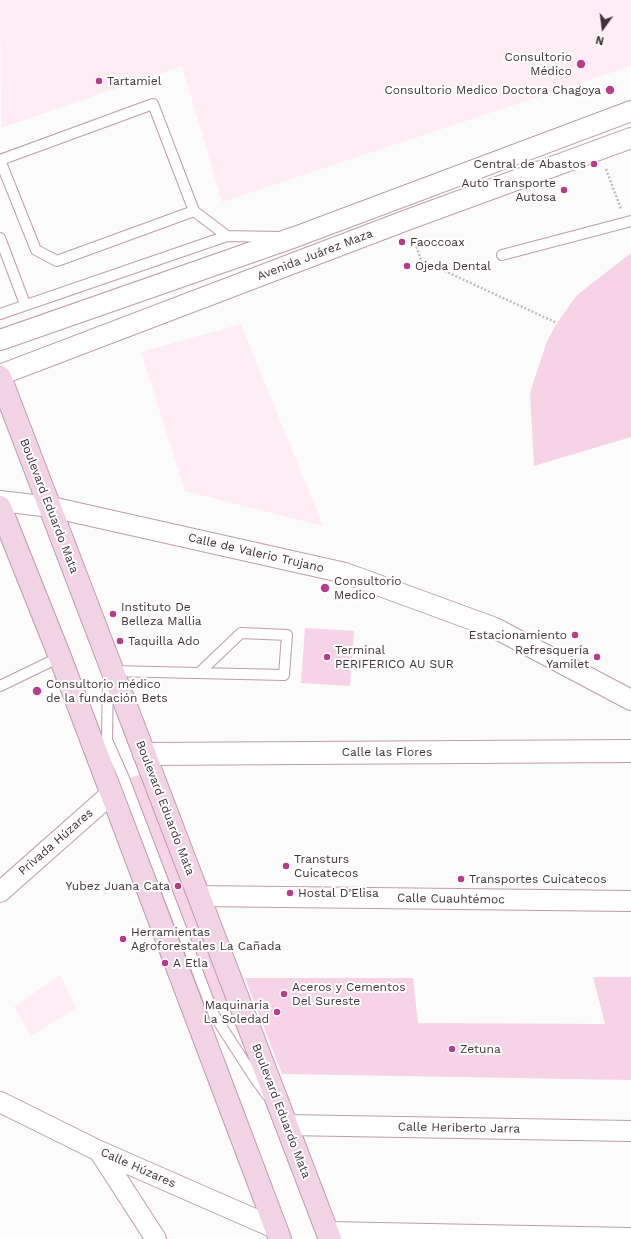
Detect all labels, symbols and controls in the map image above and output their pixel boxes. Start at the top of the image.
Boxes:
north arrow [583,8,623,48]
text: N [594,33,606,47]
place label: Consultorio Médico [504,50,572,78]
marker: Consultorio Médico [575,58,587,70]
place label: Tartamiel [107,74,161,88]
marker: Tartamiel [94,76,104,86]
place label: Consultorio Medico Doctora Chagoya [384,83,601,97]
marker: Consultorio Medico Doctora Chagoya [604,84,616,96]
place label: Central de Abastos [474,157,586,171]
marker: Central de Abastos [589,159,599,169]
place label: Auto Transporte Autosa [462,176,556,204]
marker: Auto Transporte Autosa [559,185,569,195]
street label: Avenida Juárez Maza [255,226,375,284]
place label: Faoccoax [410,235,465,249]
marker: Faoccoax [397,237,407,247]
place label: Ojeda Dental [415,259,491,273]
marker: Ojeda Dental [402,261,412,271]
street label: Boulevard Eduardo Mata [17,437,81,575]
street label: Calle de Valerio Trujano [187,530,325,576]
place label: Consultorio Medico [334,574,402,602]
marker: Consultorio Medico [319,582,331,594]
place label: Instituto De Belleza Mallia [121,600,202,628]
marker: Instituto De Belleza Mallia [108,609,118,619]
place label: Estacionamiento [469,628,567,642]
marker: Estacionamiento [570,630,580,640]
place label: Taquilla Ado [128,634,200,648]
marker: Taquilla Ado [115,636,125,646]
place label: Terminal PERIFERICO AU SUR [335,643,454,671]
place label: Refresquería Yamilet [515,643,589,671]
marker: Terminal PERIFERICO AU SUR [322,652,332,662]
marker: Refresquería Yamilet [592,652,602,662]
place label: Consultorio médico de la fundación Bets [46,677,168,705]
marker: Consultorio médico de la fundación Bets [31,685,43,697]
street label: Boulevard Eduardo Mata [133,739,197,877]
street label: Calle las Flores [342,745,432,759]
street label: Privada Húzares [16,806,96,878]
place label: Transturs Cuicatecos [294,852,358,880]
marker: Transturs Cuicatecos [281,861,291,871]
place label: Transportes Cuicatecos [469,872,607,886]
marker: Transportes Cuicatecos [456,874,466,884]
place label: Yubez Juana Cata [66,879,170,893]
marker: Yubez Juana Cata [173,881,183,891]
place label: Hostal D'Elisa [298,886,379,900]
marker: Hostal D'Elisa [285,888,295,898]
street label: Calle Cuauhtémoc [397,891,505,907]
place label: Herramientas Agroforestales La Cañada [131,925,281,953]
marker: Herramientas Agroforestales La Cañada [118,934,128,944]
place label: A Etla [173,956,208,970]
marker: A Etla [160,958,170,968]
place label: Aceros y Cementos Del Sureste [292,980,405,1008]
marker: Aceros y Cementos Del Sureste [279,989,289,999]
place label: Maquinaria La Soledad [204,998,269,1026]
marker: Maquinaria La Soledad [272,1007,282,1017]
street label: Boulevard Eduardo Mata [249,1042,313,1180]
place label: Zetuna [460,1042,501,1056]
marker: Zetuna [447,1044,457,1054]
street label: Calle Heriberto Jarra [398,1120,520,1136]
street label: Calle Húzares [98,1145,178,1191]

